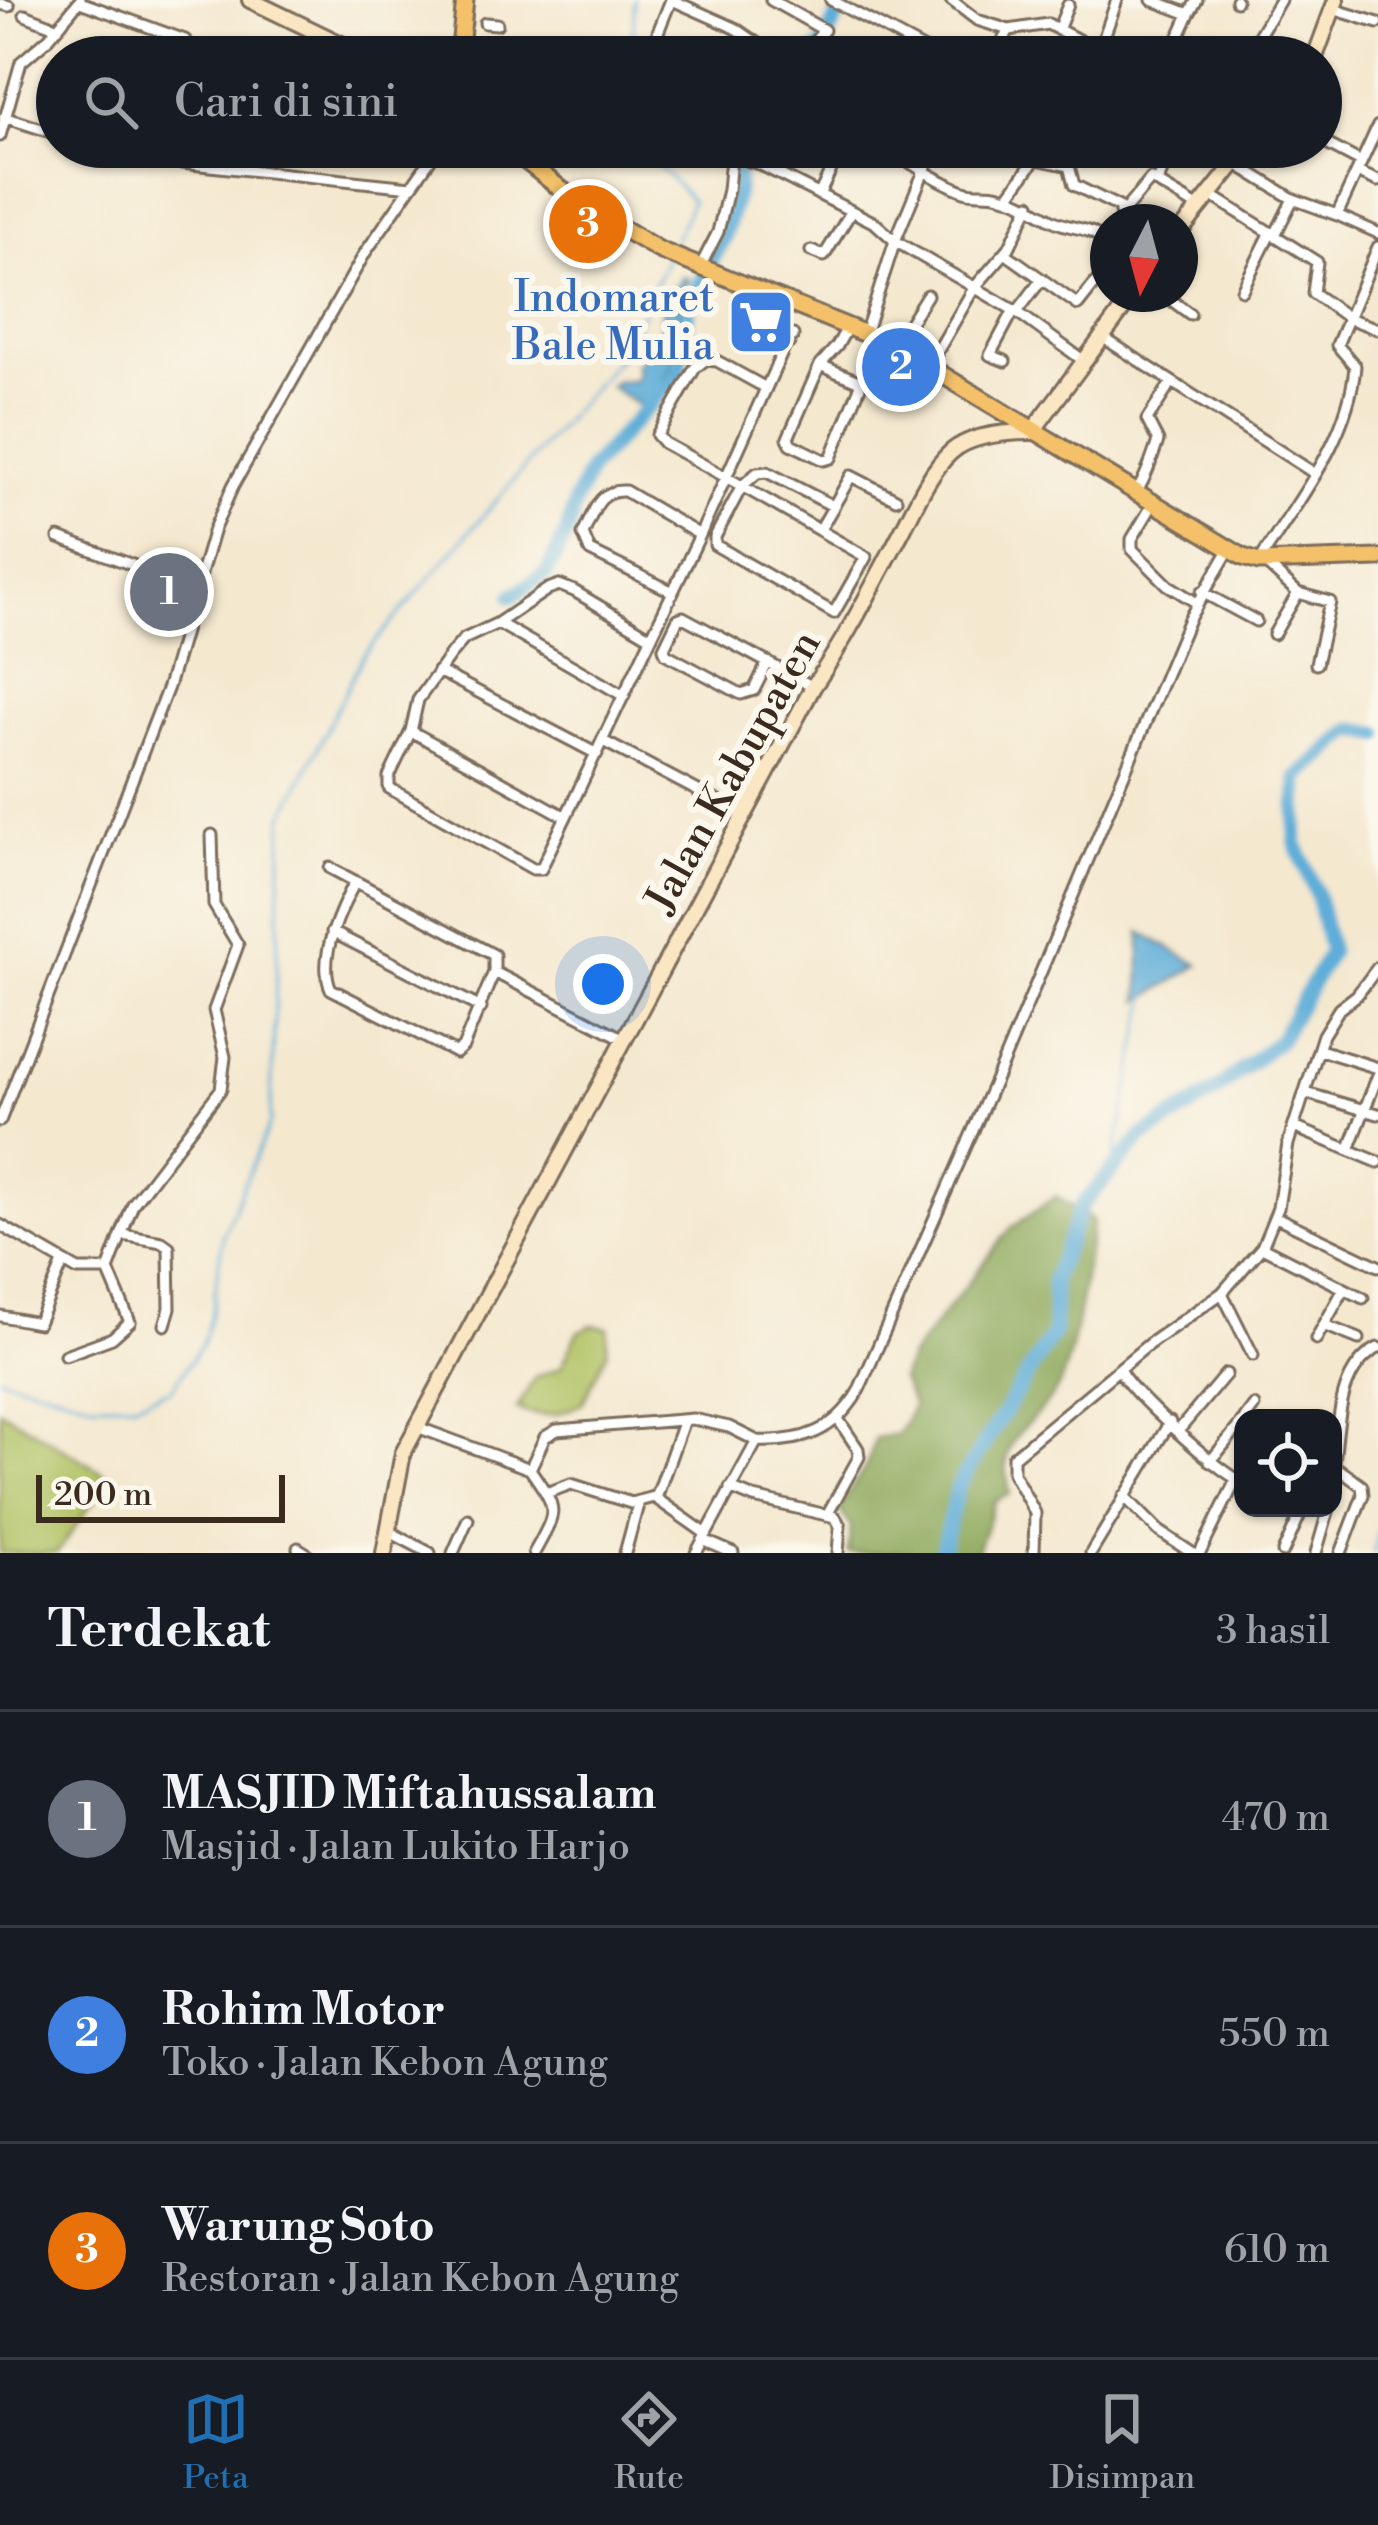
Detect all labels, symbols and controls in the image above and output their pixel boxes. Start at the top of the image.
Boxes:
search box [36,36,1342,168]
icon: search [78,69,144,135]
text: Cari di sini [174,74,398,131]
pin: 3 [549,179,627,269]
north arrow [1090,204,1198,312]
place label: Indomaret Bale Mulia [511,272,715,373]
supermarket icon: Indomaret Bale Mulia [726,287,796,357]
pin: 2 [862,322,940,412]
pin: 1 [130,547,208,637]
street label: Jalan Kabupaten [634,622,833,924]
your location [573,954,633,1014]
map controls [1234,1409,1342,1517]
button: locate [1234,1409,1342,1517]
scale bar [36,1469,285,1522]
text: 200 m [54,1475,152,1516]
text: Terdekat [48,1599,270,1663]
text: 3 hasil [1216,1607,1330,1656]
text: MASJID Miftahussalam [162,1766,656,1823]
text: 1 [78,1794,96,1843]
text: 470 m [1222,1794,1330,1843]
text: Masjid · Jalan Lukito Harjo [162,1823,630,1872]
text: Rohim Motor [162,1982,445,2039]
text: 2 [75,2010,99,2059]
text: 550 m [1219,2010,1330,2059]
text: Toko · Jalan Kebon Agung [162,2039,608,2088]
text: Warung Soto [162,2198,435,2255]
text: 3 [75,2226,99,2275]
text: 610 m [1224,2226,1330,2275]
text: Restoran · Jalan Kebon Agung [162,2255,679,2304]
tab: Peta [183,2386,249,2499]
tab: Rute [614,2386,684,2499]
tab: Disimpan [1049,2386,1195,2499]

